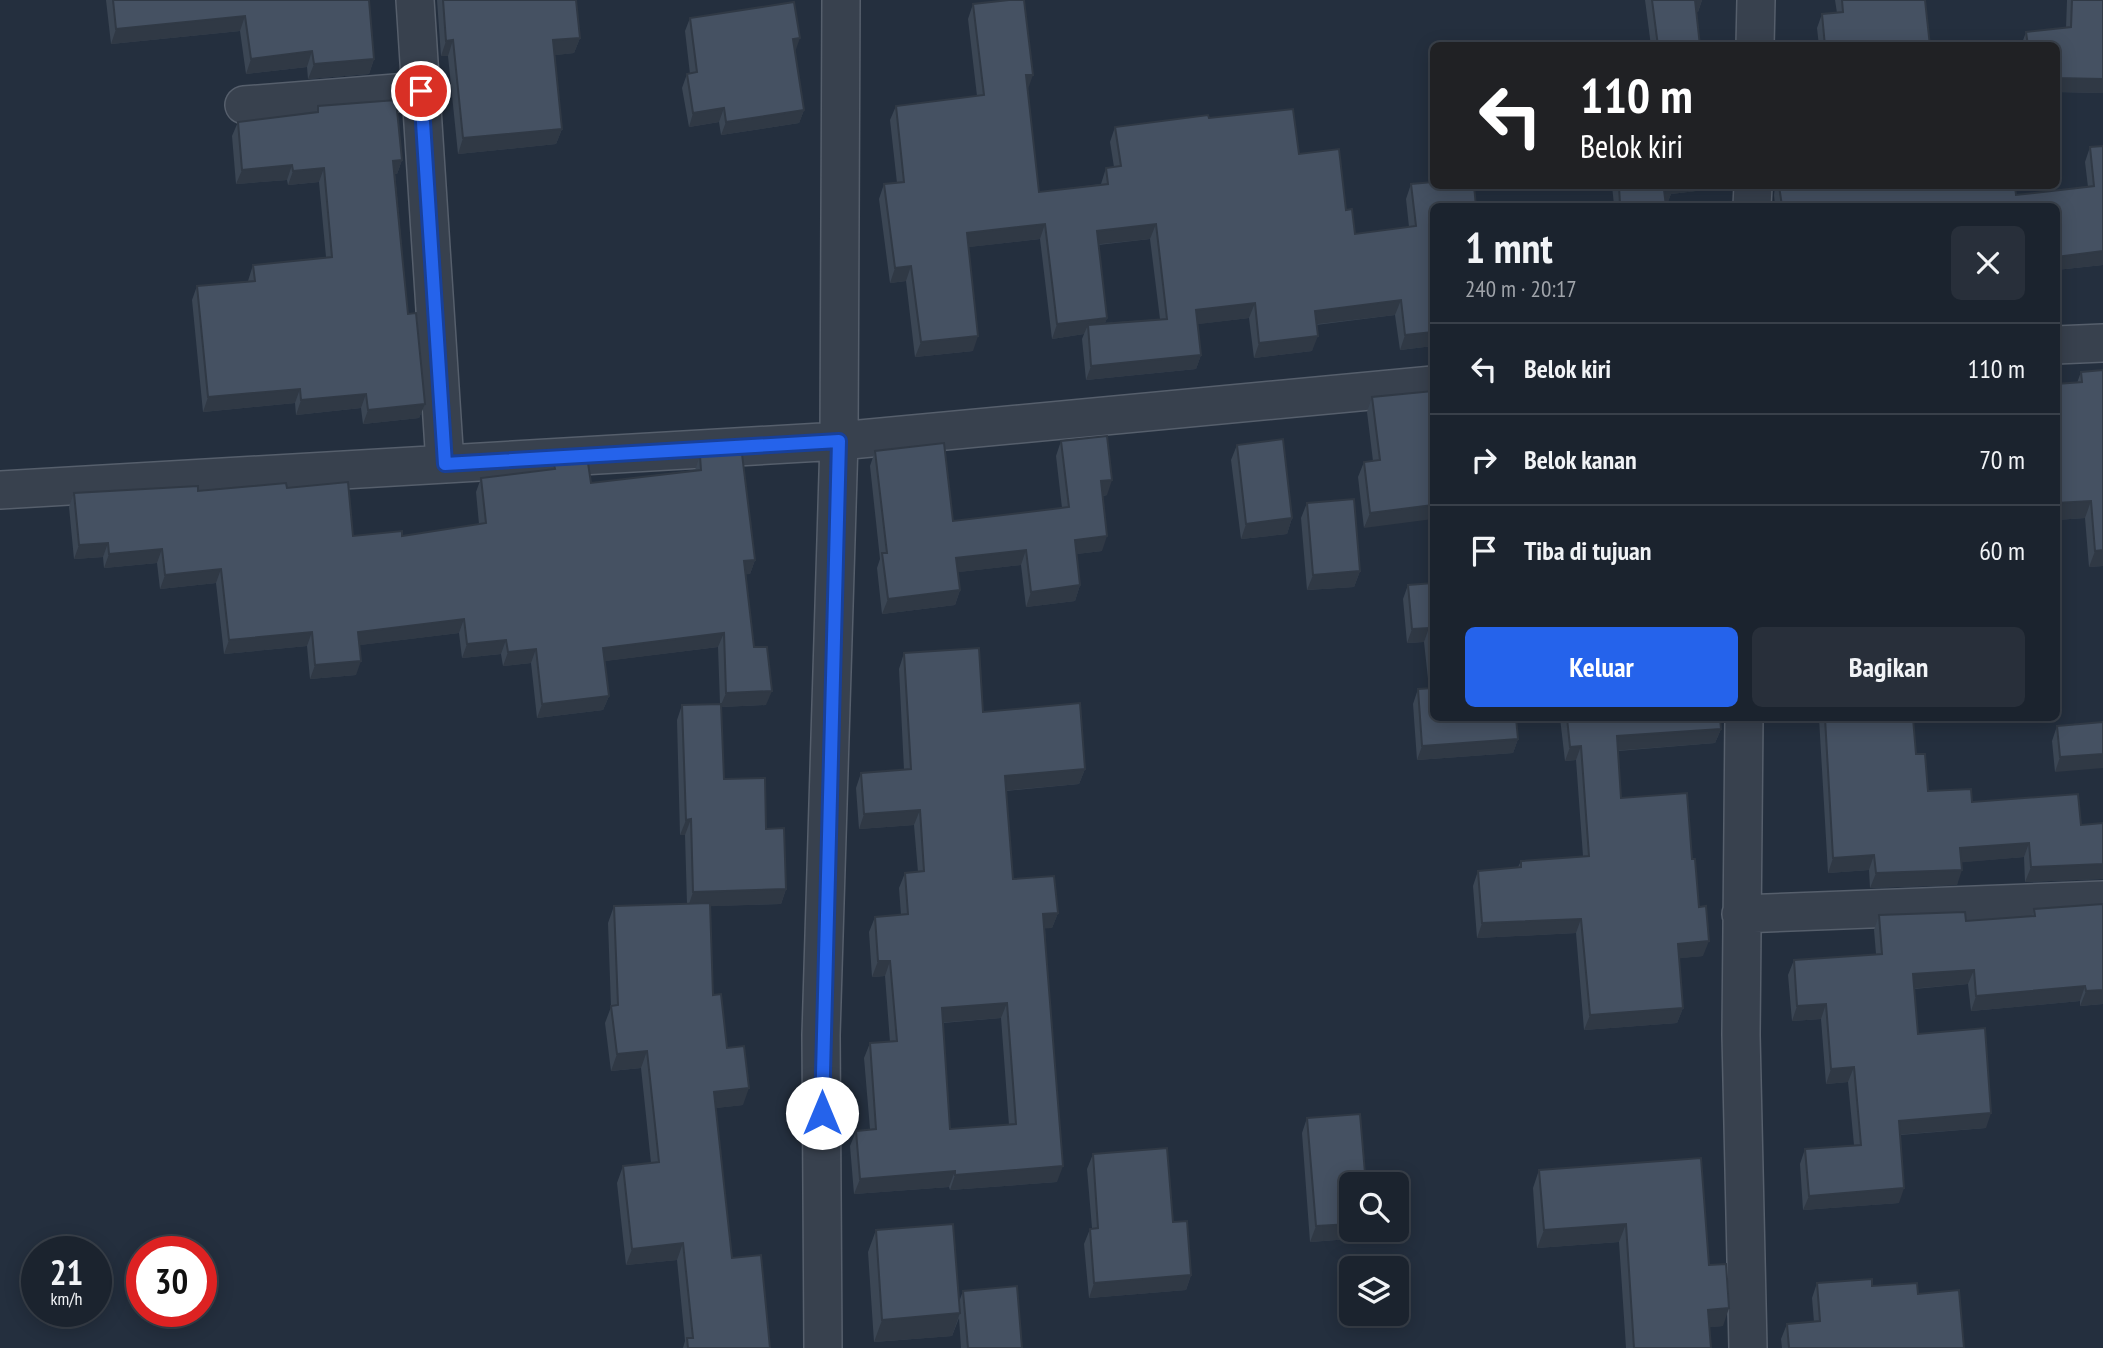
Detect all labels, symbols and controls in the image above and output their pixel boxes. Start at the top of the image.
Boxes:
pin [391,61,451,121]
text: 110 m [1580,63,1693,127]
icon: left [1465,70,1556,161]
icon: arrive [402,72,440,110]
text: Belok kiri [1580,125,1683,167]
text: 1 mnt [1465,220,1553,275]
button: close [1951,226,2025,300]
text: 240 m · 20:17 [1465,274,1577,303]
icon: left [1465,350,1503,388]
text: Belok kiri [1524,352,1611,385]
text: 110 m [1967,352,2025,385]
icon: right [1465,441,1503,479]
text: Belok kanan [1524,443,1637,476]
text: 70 m [1979,443,2025,476]
icon: arrive [1465,532,1503,570]
text: Tiba di tujuan [1524,534,1652,567]
text: 60 m [1979,534,2025,567]
button: Keluar [1465,627,1738,707]
button: Bagikan [1752,627,2025,707]
position arrow [785,1076,859,1150]
map controls [1339,1172,1409,1326]
button: search [1339,1172,1409,1242]
speed limit sign: 30 [126,1236,217,1327]
text: 21 [50,1249,83,1295]
button: layers [1339,1256,1409,1326]
text: km/h [51,1287,82,1310]

